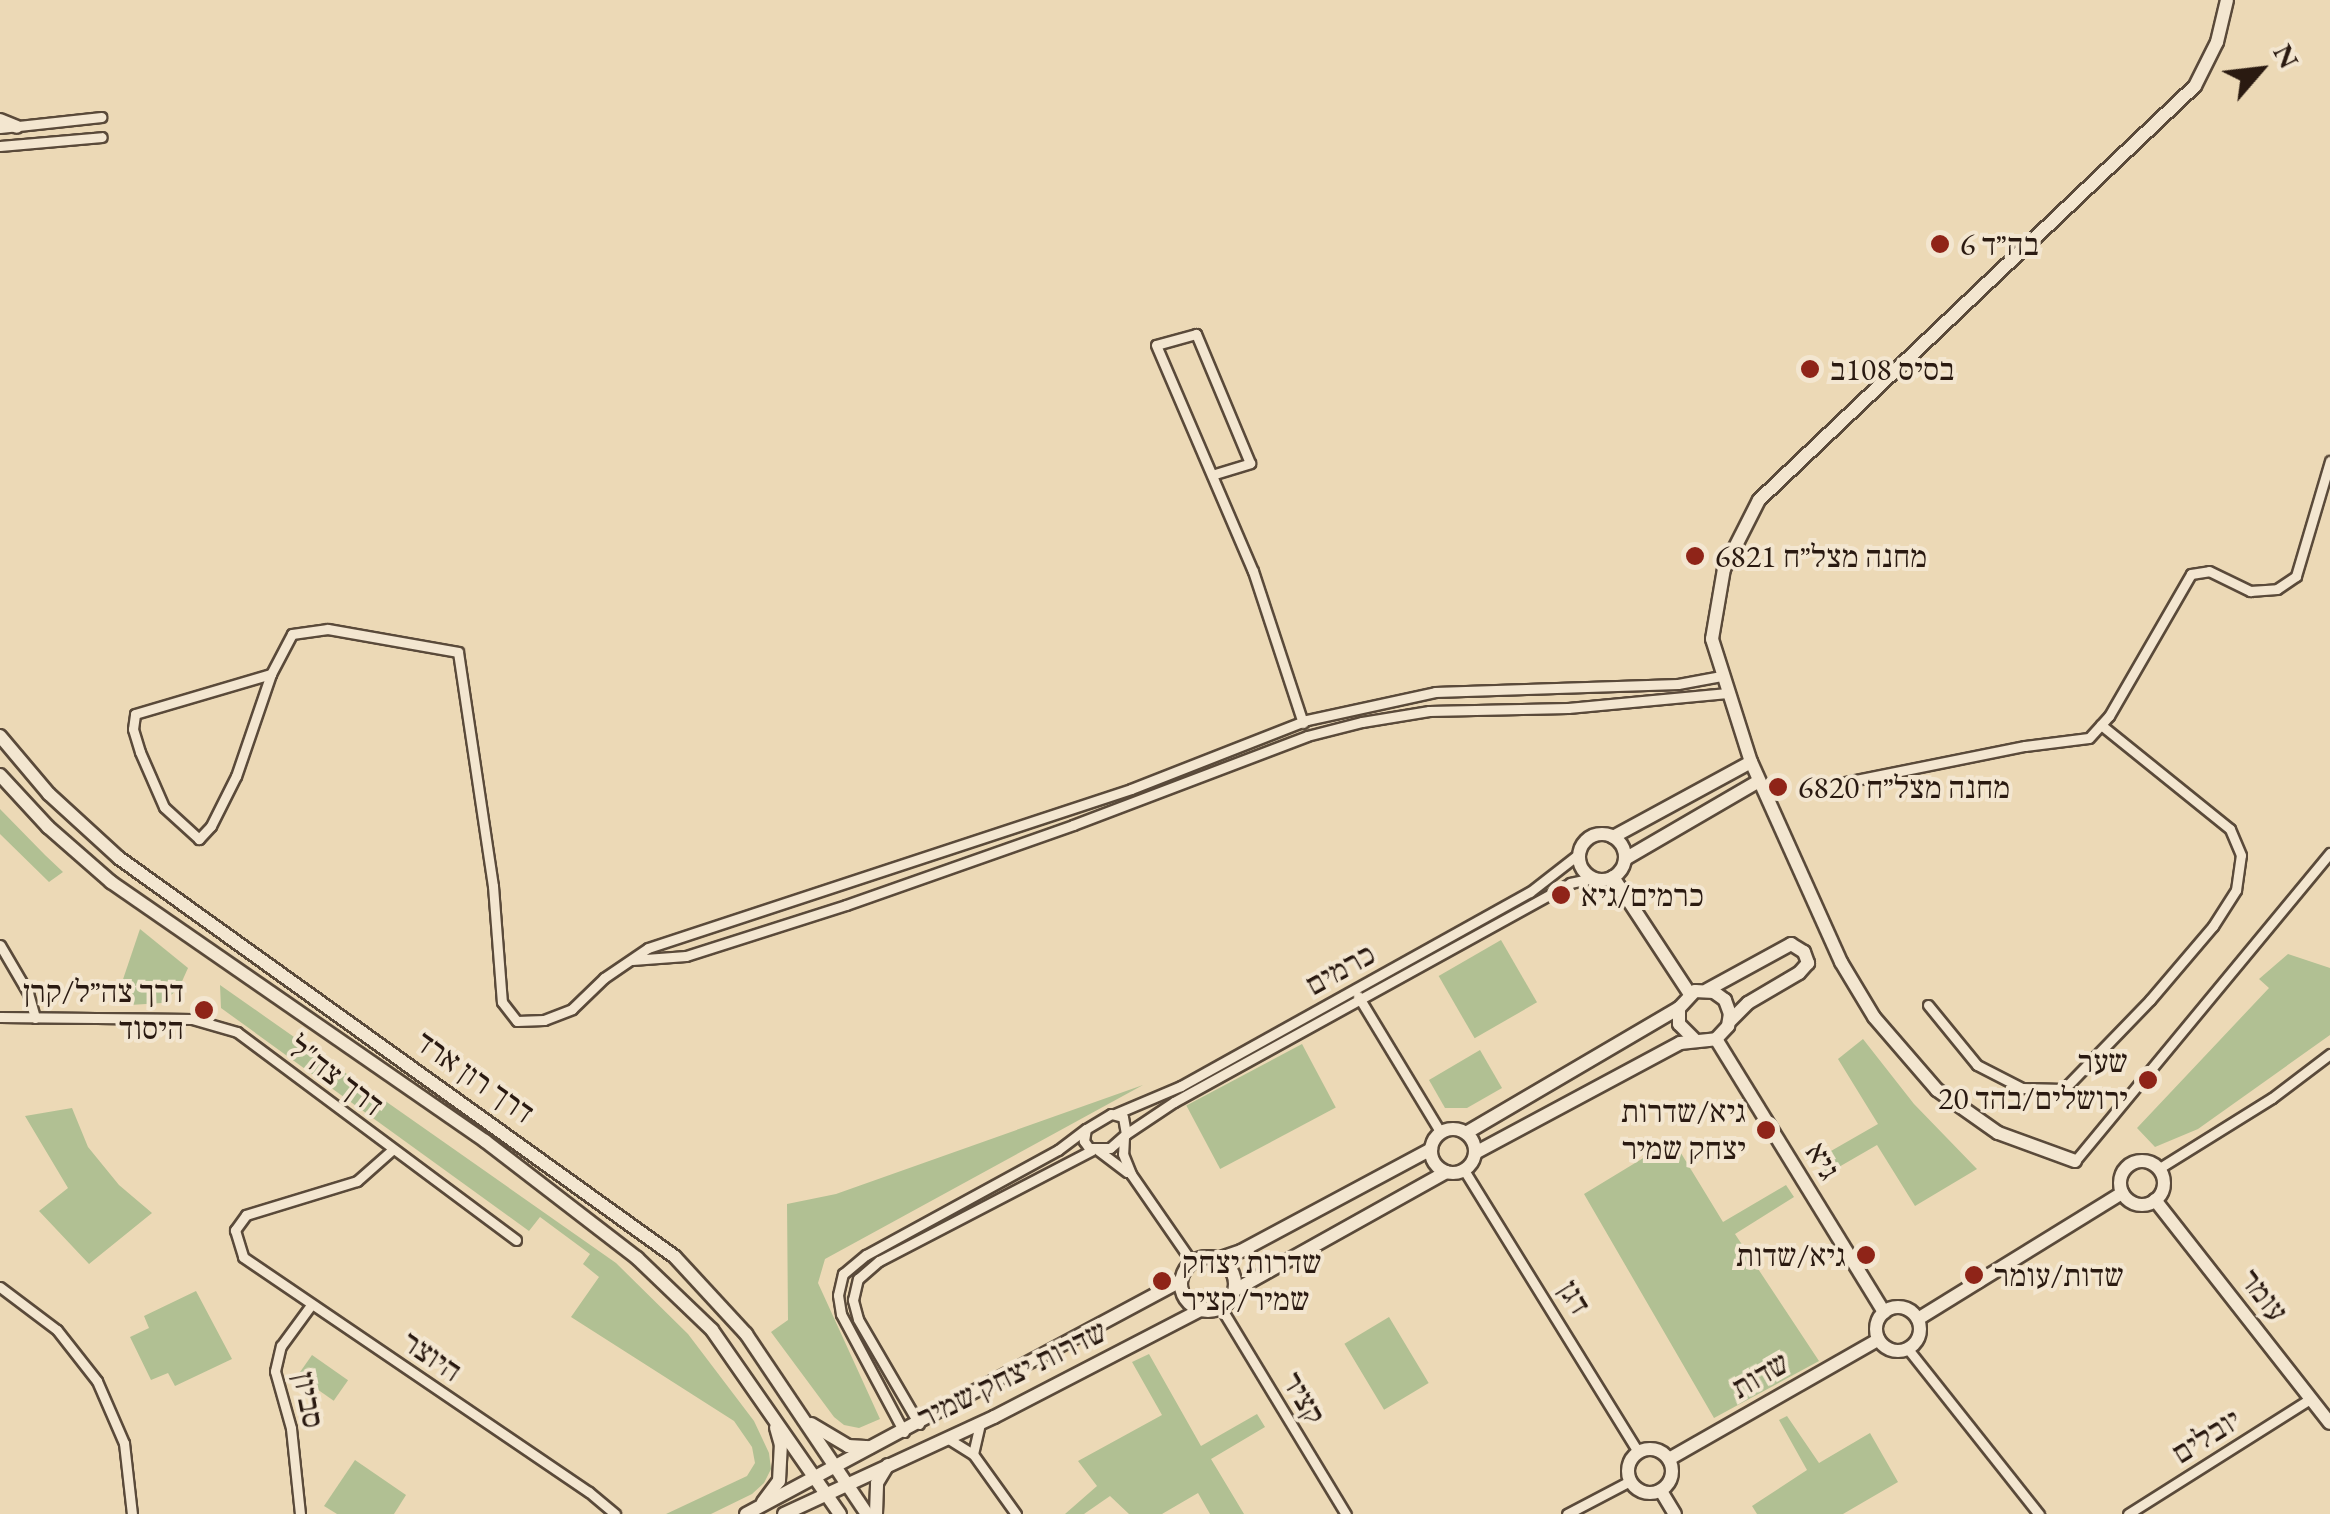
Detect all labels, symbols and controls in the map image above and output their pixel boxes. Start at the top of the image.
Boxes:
north arrow [2210,20,2310,120]
text: N [2265,37,2308,74]
place label: בה״ד 6 [1960,225,2039,263]
marker: בה״ד 6 [1929,233,1951,255]
place label: בסיס 108ב [1830,350,1955,388]
marker: בסיס 108ב [1799,358,1821,380]
place label: מחנה מצל״ח 6821 [1715,537,1927,575]
marker: מחנה מצל״ח 6821 [1684,545,1706,567]
place label: מחנה מצל״ח 6820 [1798,768,2010,806]
marker: מחנה מצל״ח 6820 [1767,776,1789,798]
place label: כרמים/גיא [1581,876,1704,914]
marker: כרמים/גיא [1550,884,1572,906]
street label: כרמים [1298,934,1382,1004]
place label: דרך צה״ל/קרן היסוד [23,973,184,1048]
marker: דרך צה״ל/קרן היסוד [193,999,215,1021]
street label: דרך רון ארד [408,1022,542,1132]
street label: דרך צה"ל [281,1028,391,1124]
place label: שער ירושלים/בהד 20 [1938,1043,2128,1118]
marker: שער ירושלים/בהד 20 [2137,1069,2159,1091]
place label: גיא/שדרות יצחק שמיר [1621,1093,1746,1168]
marker: גיא/שדרות יצחק שמיר [1755,1119,1777,1141]
street label: גיא [1797,1135,1849,1187]
place label: גיא/שדות [1736,1236,1846,1274]
place label: שדרות יצחק שמיר/קציר [1182,1244,1322,1319]
marker: גיא/שדות [1855,1244,1877,1266]
place label: שדות/עומר [1994,1256,2124,1294]
street label: עומר [2231,1261,2297,1329]
marker: שדות/עומר [1963,1264,1985,1286]
marker: שדרות יצחק שמיר/קציר [1151,1270,1173,1292]
street label: דגן [1550,1273,1600,1321]
street label: שדרות יצחק שמיר [911,1312,1113,1436]
street label: היוצר [395,1322,469,1390]
street label: שדות [1724,1343,1796,1407]
street label: קציר [1273,1365,1335,1431]
street label: סביון [285,1369,333,1431]
street label: יובלים [2164,1400,2248,1472]

